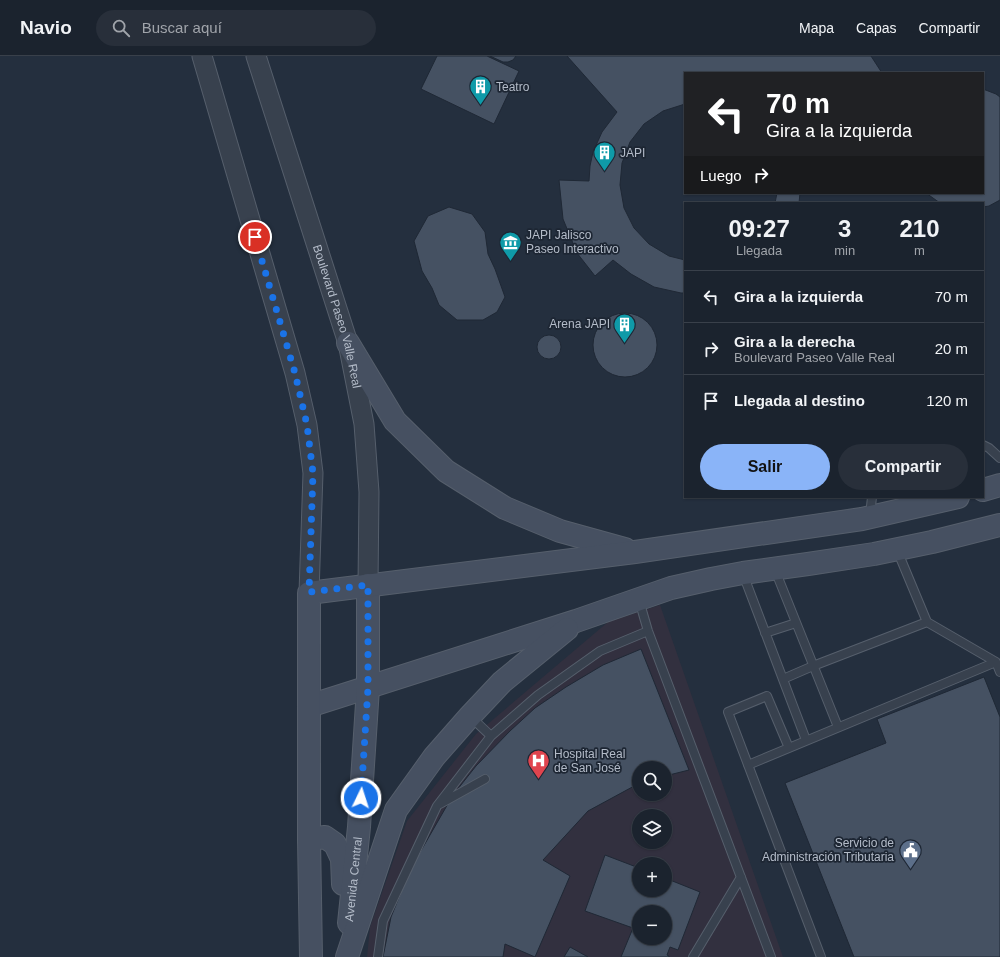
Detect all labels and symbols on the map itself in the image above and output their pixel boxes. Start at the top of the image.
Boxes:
building icon: Teatro [467,74,493,107]
place label: Teatro [496,80,530,94]
building icon: JAPI [592,140,618,173]
place label: JAPI [620,146,645,160]
pin [238,220,272,254]
place label: JAPI Jalisco Paseo Interactivo [526,228,619,256]
museum icon: JAPI Jalisco Paseo Interactivo [498,229,524,262]
street label: Boulevard Paseo Valle Real [310,243,364,389]
building icon: Arena JAPI [612,311,638,344]
place label: Arena JAPI [549,317,610,331]
place label: Hospital Real de San José [554,747,625,775]
hospital icon: Hospital Real de San José [526,748,552,781]
position arrow [340,777,382,819]
street label: Avenida Central [342,836,365,922]
place label: Servicio de Administración Tributaria [762,836,894,864]
public building icon: Servicio de Administración Tributaria [897,837,923,870]

